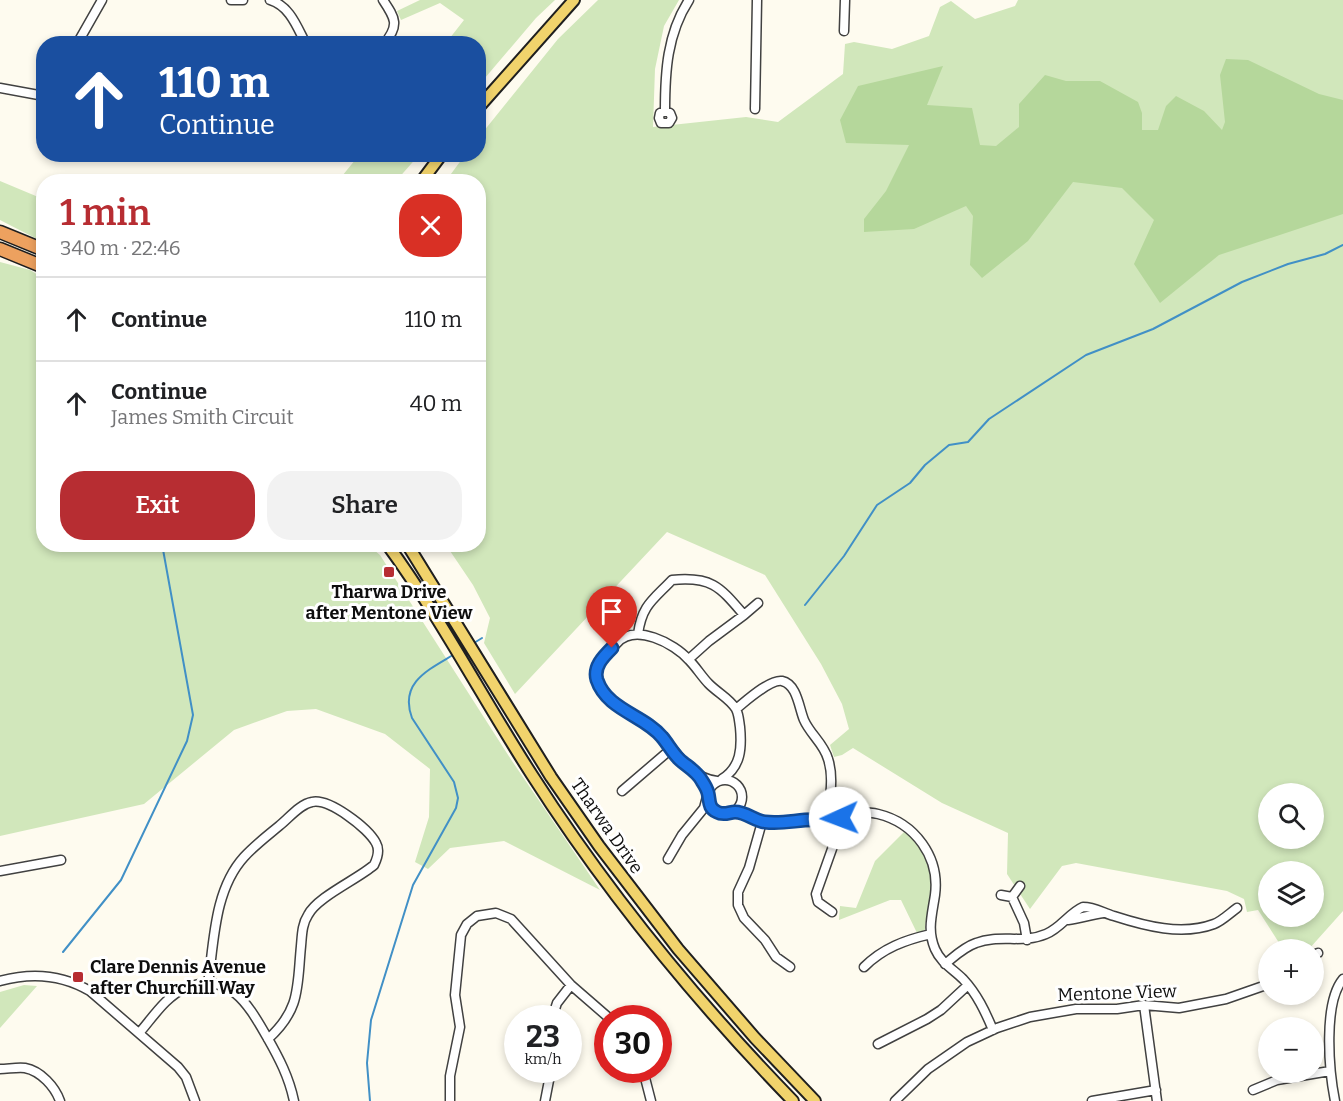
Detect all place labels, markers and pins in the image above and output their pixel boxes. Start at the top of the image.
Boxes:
marker: Tharwa Drive after Mentone View [382,565,396,579]
place label: Tharwa Drive after Mentone View [306,581,473,624]
pin [586,586,637,648]
place label: Clare Dennis Avenue after Churchill Way [90,956,266,999]
marker: Clare Dennis Avenue after Churchill Way [71,970,85,984]

